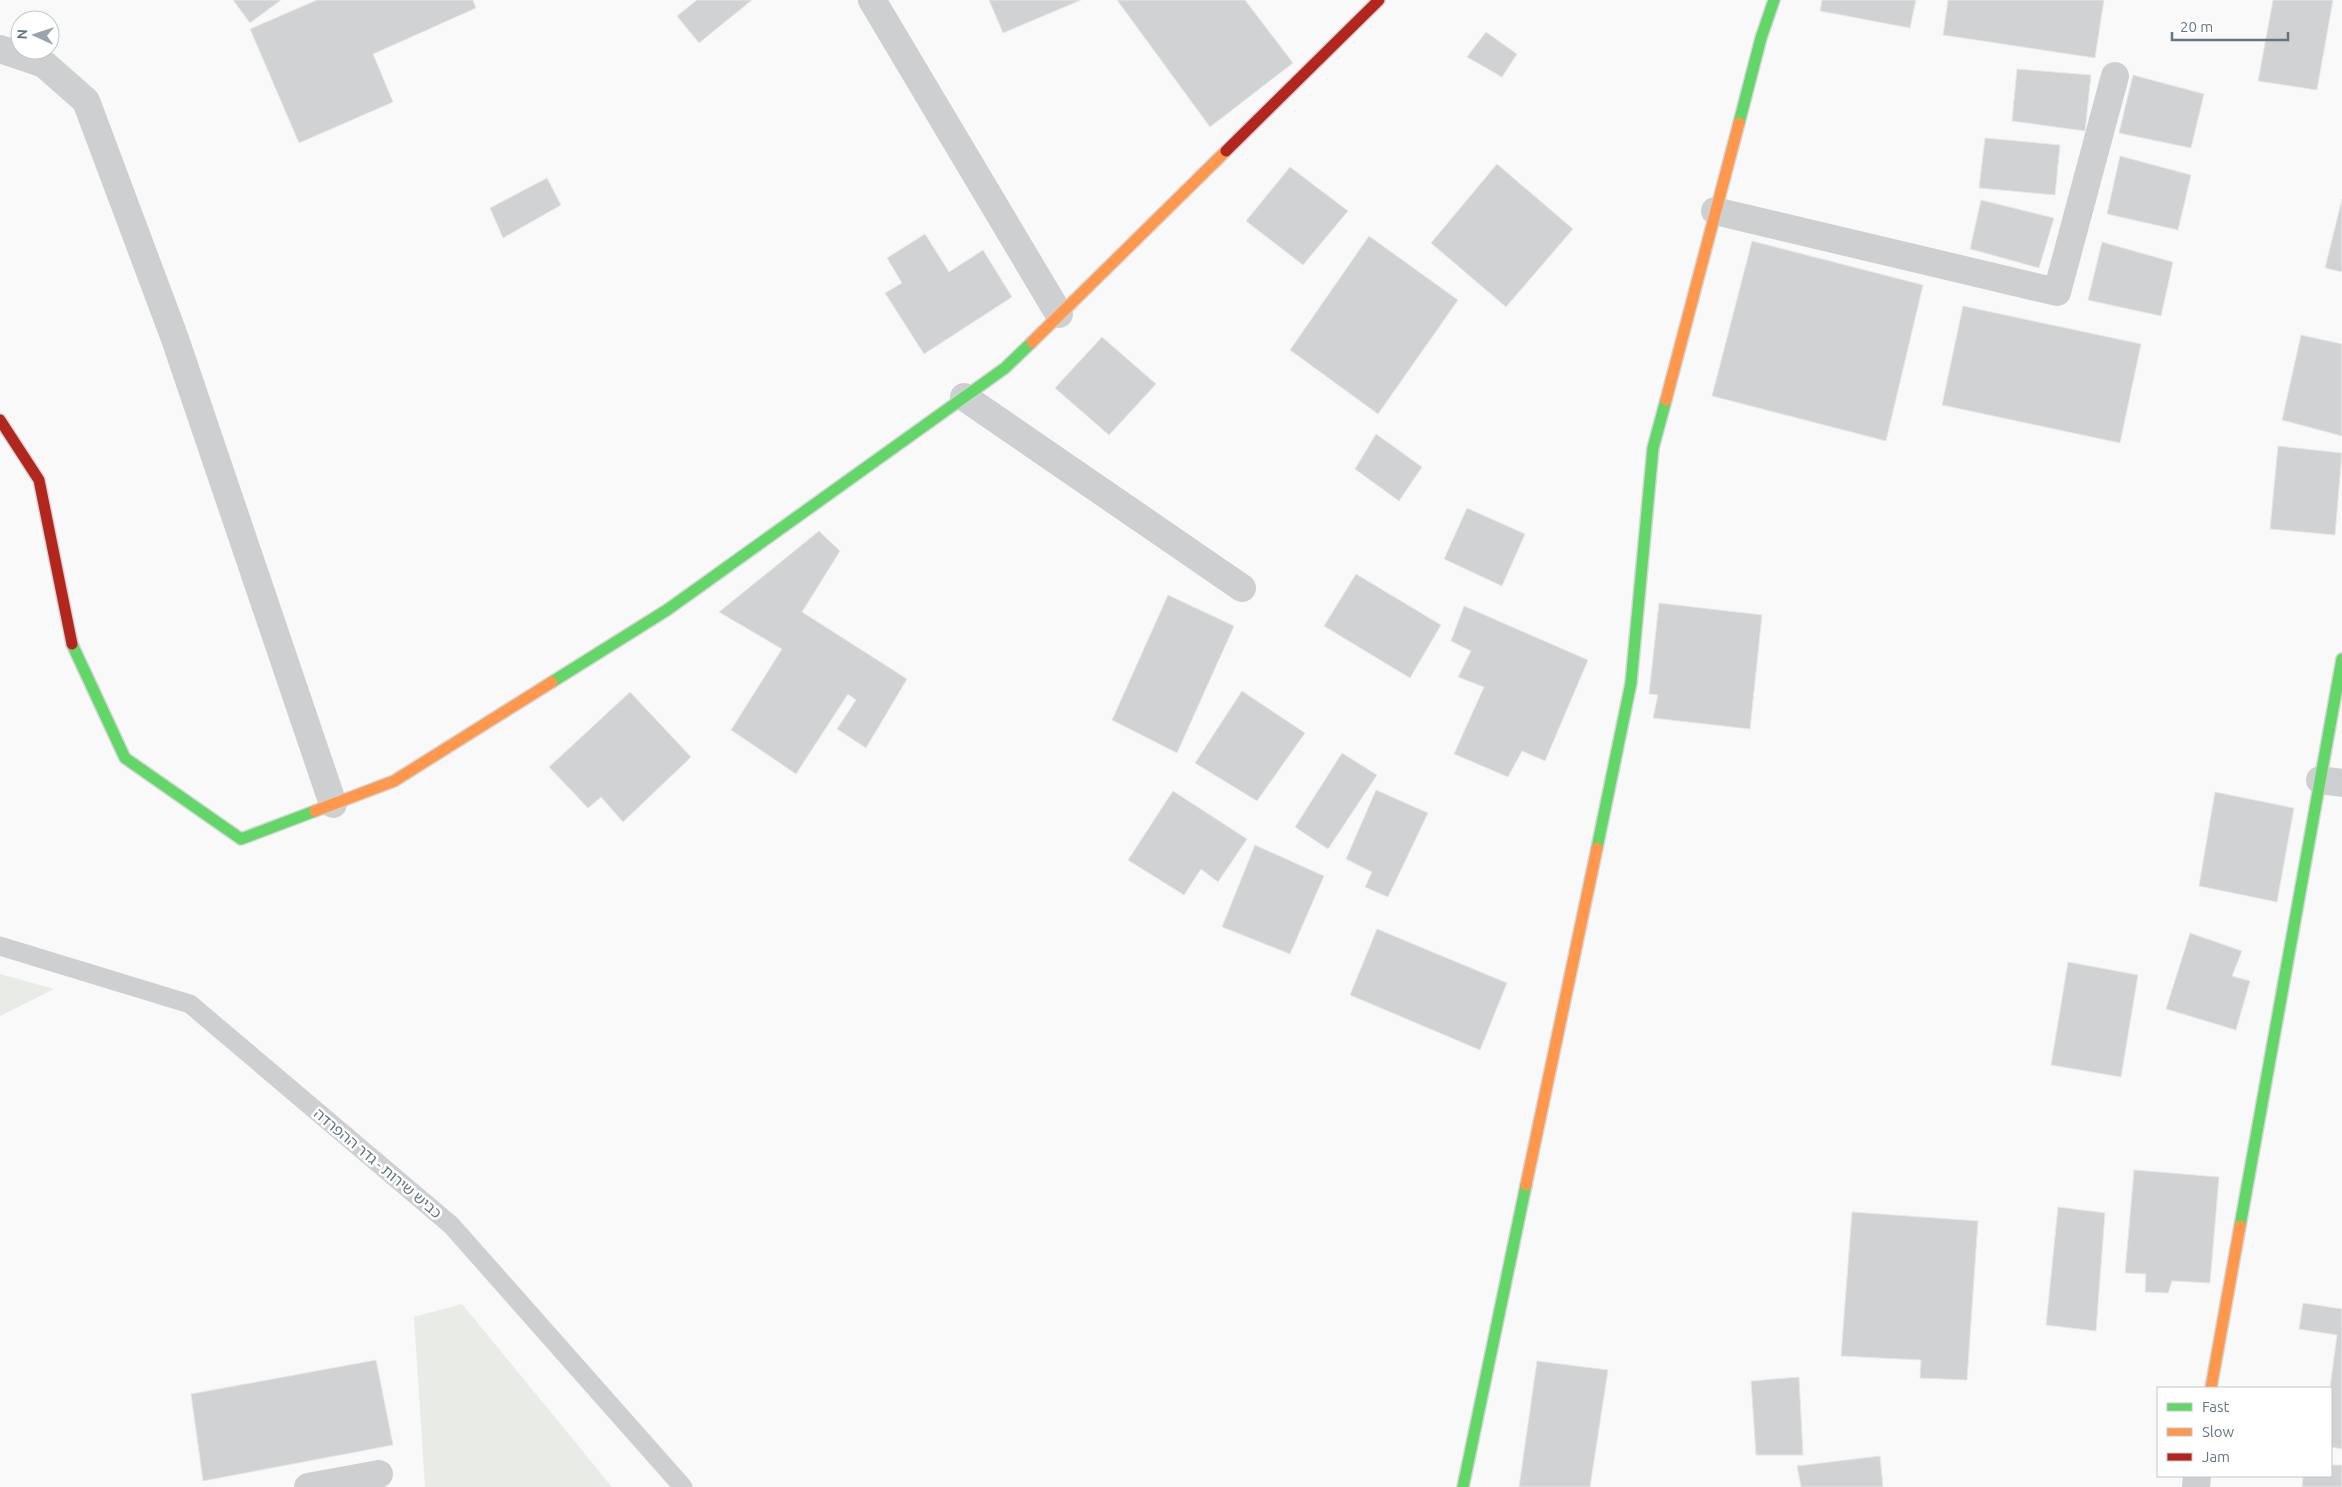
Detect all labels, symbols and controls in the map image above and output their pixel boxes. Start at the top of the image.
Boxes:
north arrow [10,10,60,60]
scale bar [2172,10,2288,42]
text: 20 m [2180,18,2213,35]
text: N [14,29,30,40]
street label: כביש שירות - גדר ההפרדה [311,1105,445,1222]
legend [2157,1387,2332,1477]
text: Fast [2202,1398,2230,1415]
text: Slow [2202,1423,2235,1440]
text: Jam [2202,1448,2230,1465]

